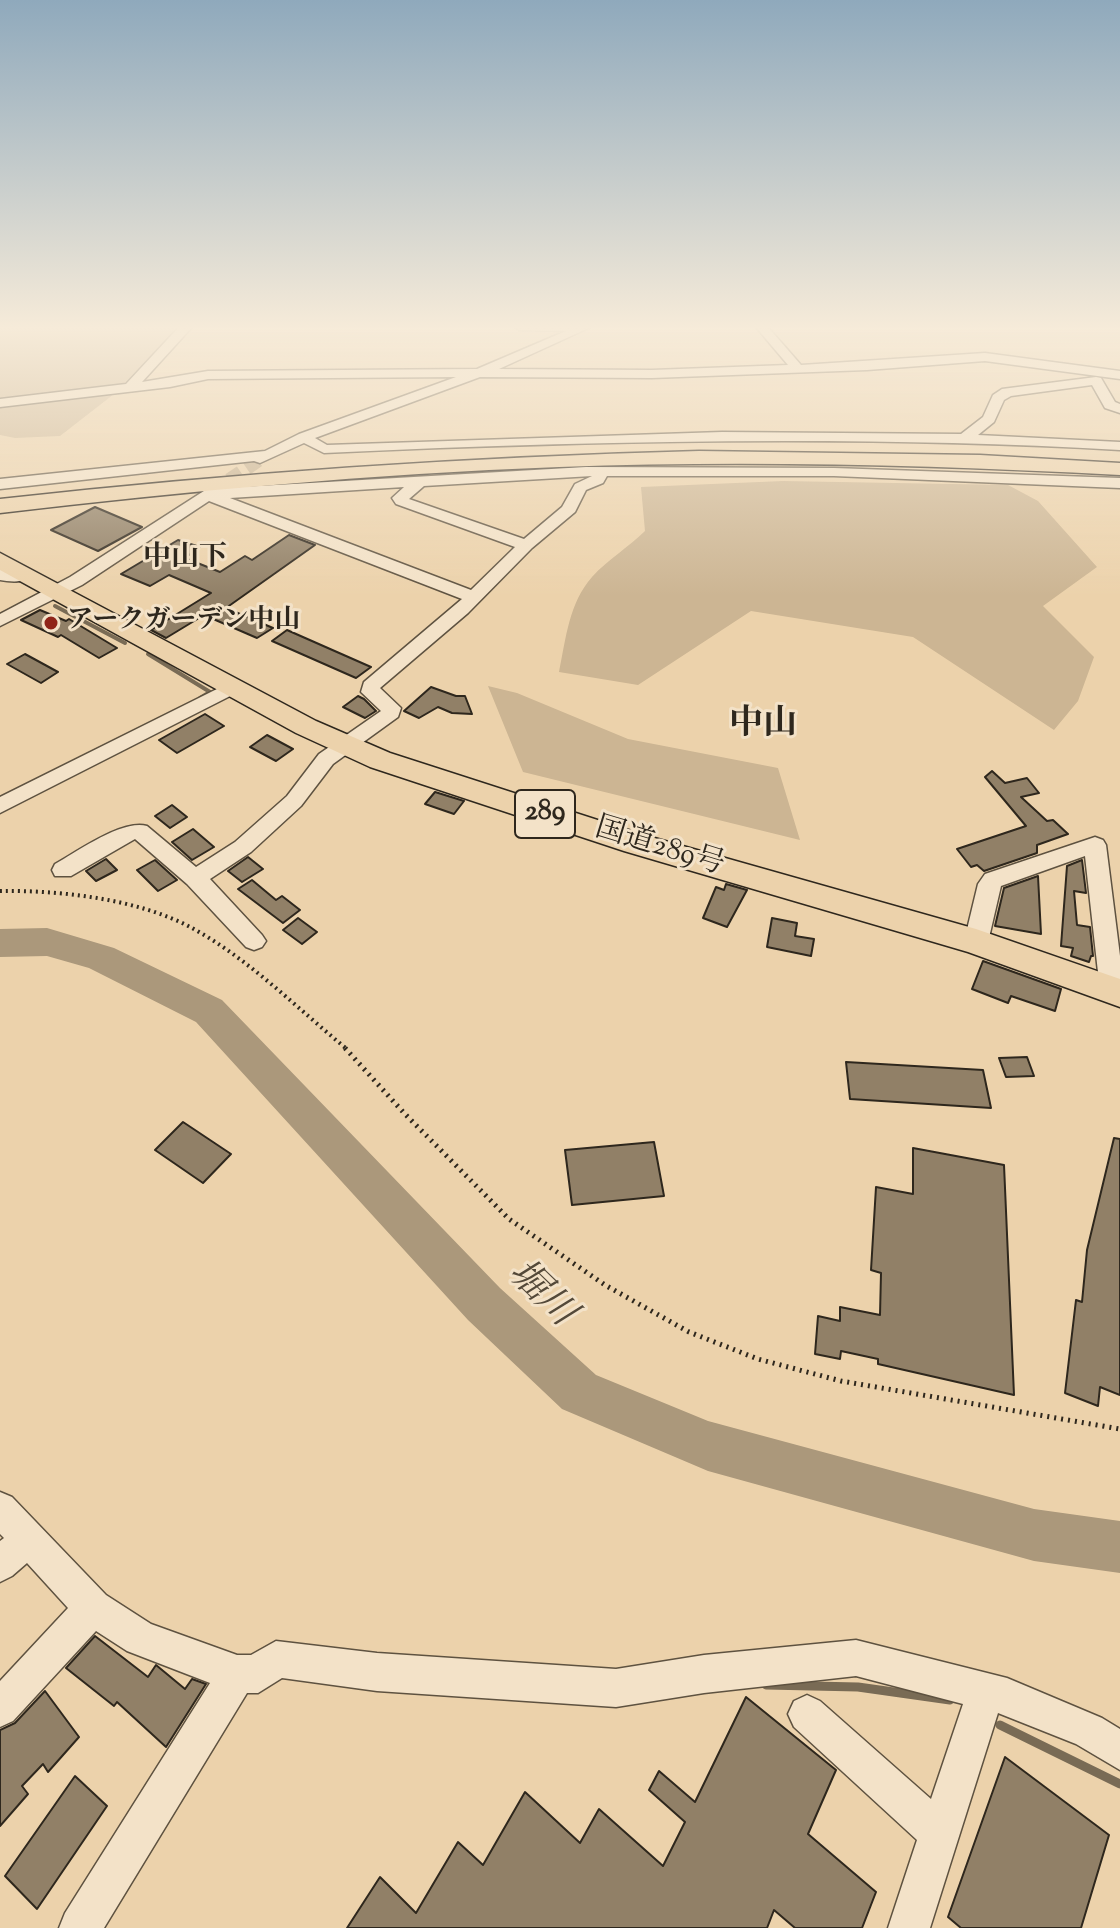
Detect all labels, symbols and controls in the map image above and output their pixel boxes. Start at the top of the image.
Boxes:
district label: 中山下 [143,543,227,577]
place label: アークガーデン中山 [67,607,300,639]
marker: アークガーデン中山 [42,614,60,632]
district label: 中山 [729,707,797,747]
road number: 289 [515,790,575,838]
street label: 国道289号 [590,812,728,886]
water label: 堀川 [496,1253,582,1339]

